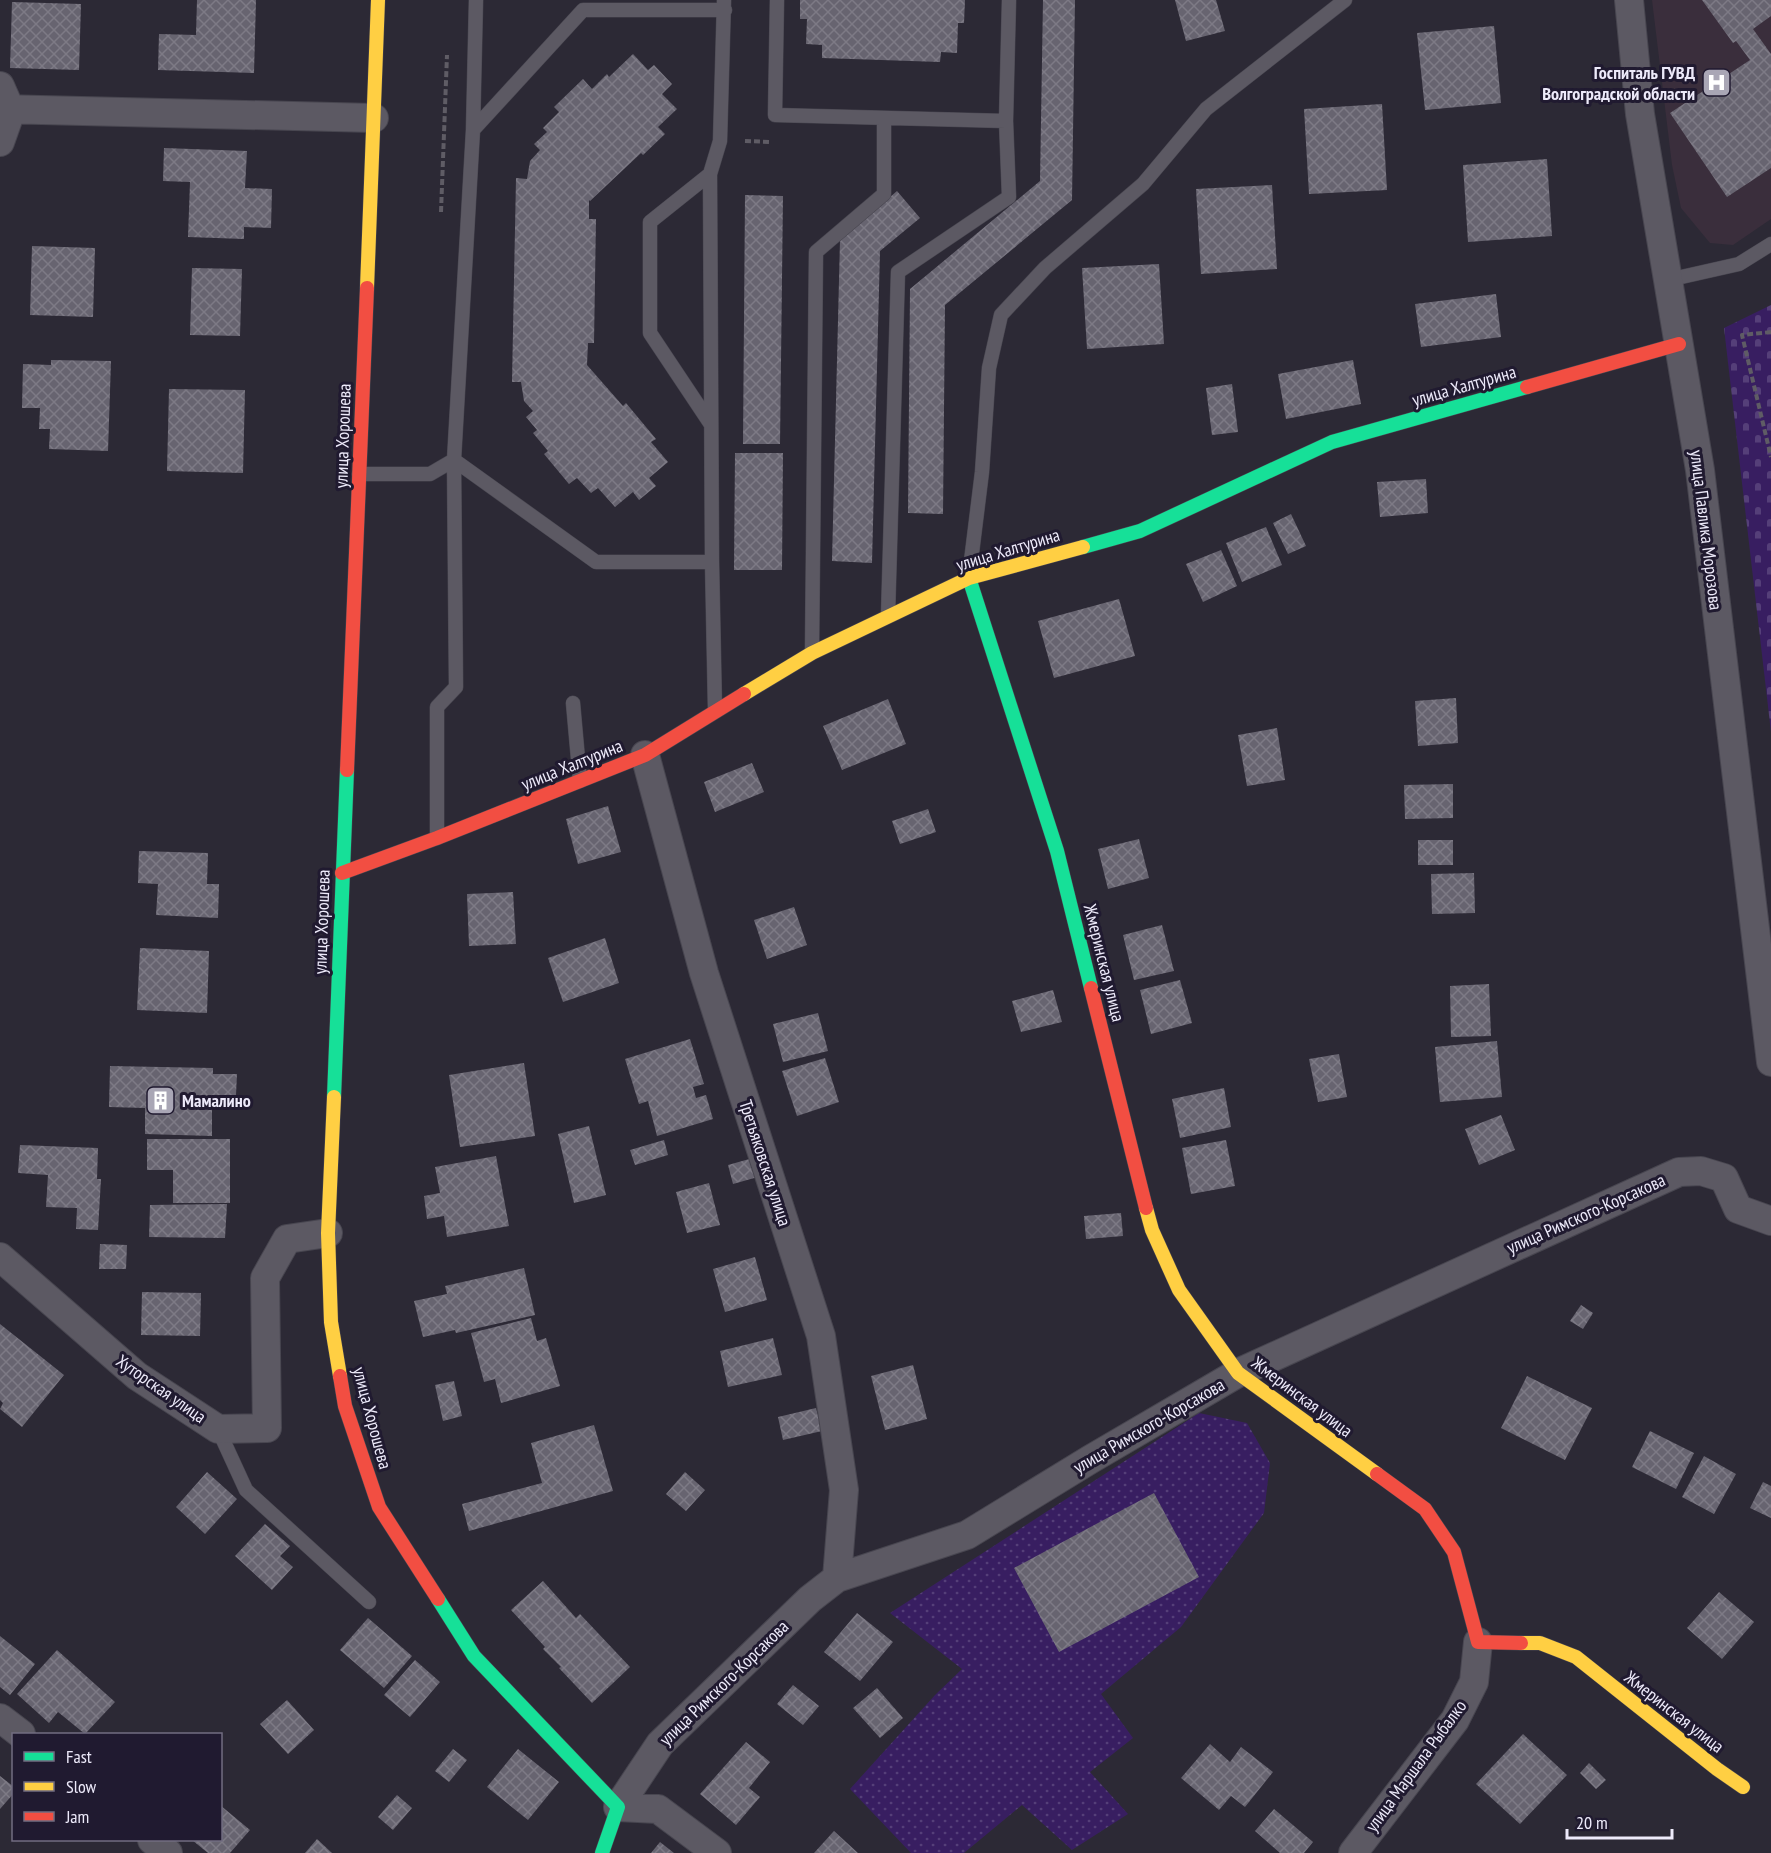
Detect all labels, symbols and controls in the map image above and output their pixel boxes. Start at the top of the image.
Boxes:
place label: Госпиталь ГУВД Волгоградской области [1542,61,1696,105]
hospital icon: Госпиталь ГУВД Волгоградской области [1700,67,1732,99]
street label: улица Халтурина [1409,360,1519,411]
street label: улица Хорошева [329,383,356,489]
street label: улица Павлика Морозова [1685,449,1728,611]
street label: улица Халтурина [953,523,1062,576]
street label: улица Халтурина [518,734,626,795]
street label: улица Хорошева [308,869,335,975]
street label: Жмеринская улица [1079,901,1130,1024]
building icon: Мамалино [145,1085,177,1117]
place label: Мамалино [182,1089,251,1112]
street label: Третьяковская улица [734,1097,797,1229]
street label: улица Римского-Корсакова [1503,1168,1669,1259]
street label: Хуторская улица [112,1349,211,1428]
street label: Жмеринская улица [1247,1351,1357,1442]
street label: улица Хорошева [348,1364,397,1471]
street label: улица Римского-Корсакова [1069,1373,1229,1478]
street label: улица Римского-Корсакова [654,1615,793,1750]
street label: Жмеринская улица [1619,1665,1729,1758]
street label: улица Маршала Рыбалко [1360,1695,1471,1836]
legend [12,1733,222,1841]
text: Fast [66,1745,92,1768]
text: Slow [66,1775,97,1798]
scale bar [1567,1802,1672,1840]
text: Jam [65,1805,89,1828]
text: 20 m [1576,1811,1608,1834]

